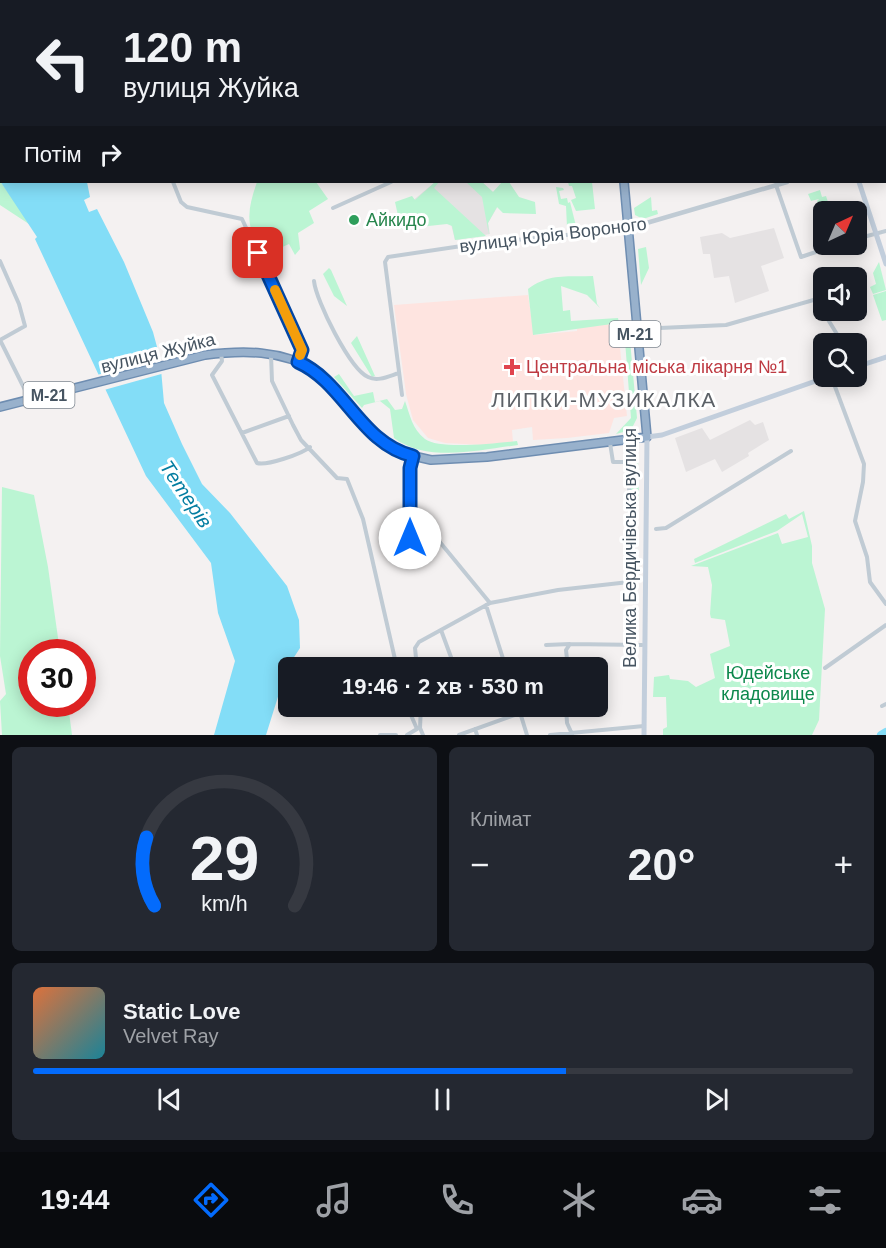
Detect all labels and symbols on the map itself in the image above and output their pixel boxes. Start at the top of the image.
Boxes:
north arrow [813,201,867,255]
place label: Айкидо [366,210,427,230]
marker: Айкидо [347,213,361,227]
street label: вулиця Юрія Вороного [458,214,648,256]
pin [232,227,283,278]
road number: М-21 [610,321,660,347]
street label: вулиця Жуйка [99,329,218,377]
place label: Центральна міська лікарня №1 [526,357,787,377]
marker: Центральна міська лікарня №1 [503,358,521,376]
road number: М-21 [23,382,74,408]
district label: ЛИПКИ-МУЗИКАЛКА [491,388,717,411]
street label: Велика Бердичівська вулиця [620,428,640,668]
water label: Тетерів [156,456,216,532]
position arrow [378,506,442,570]
speed limit sign: 30 [18,639,96,717]
park label: Юдейське кладовище [721,663,815,704]

